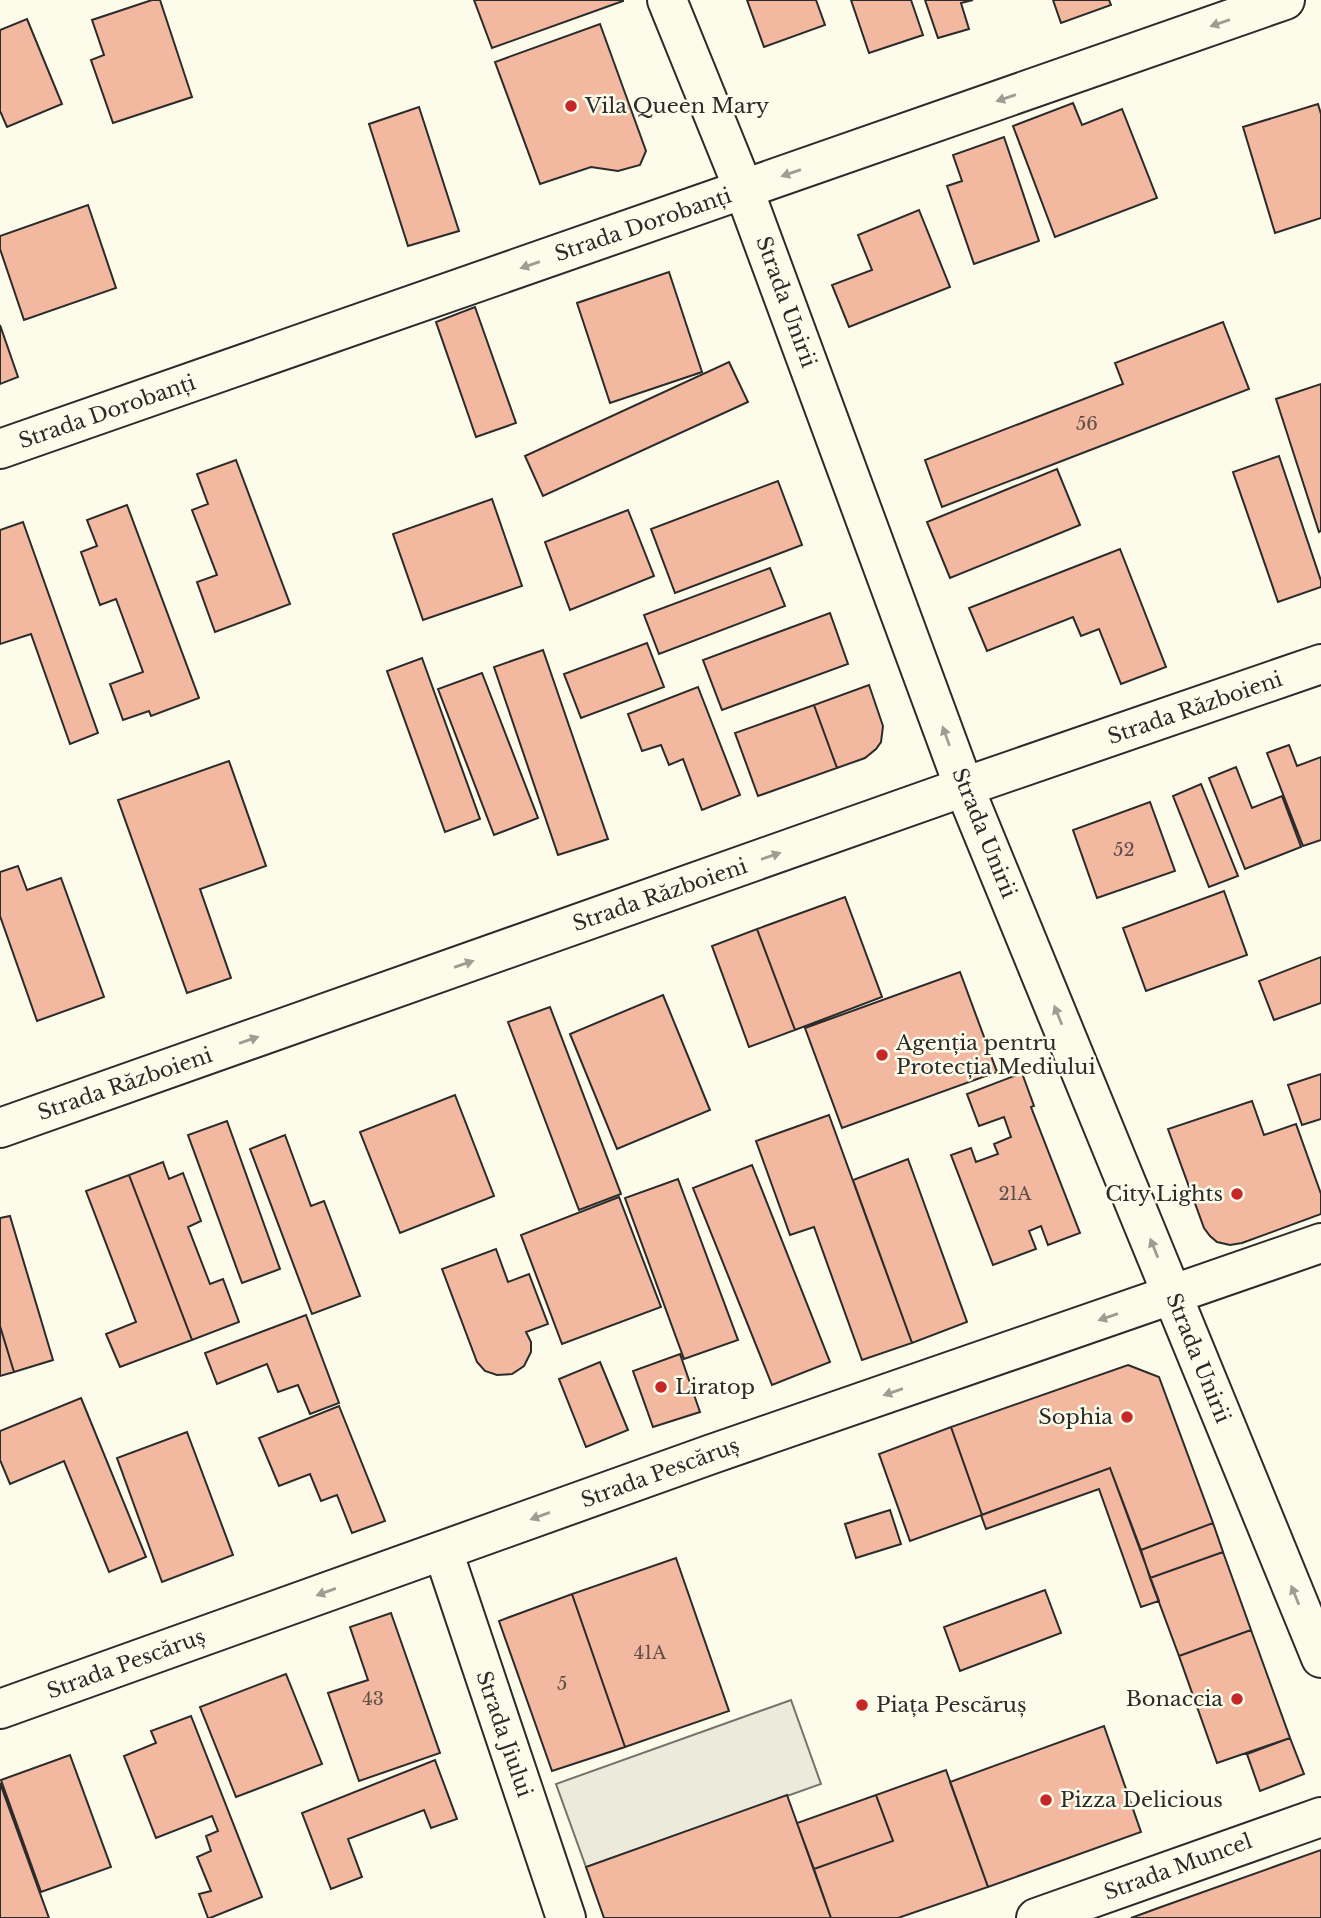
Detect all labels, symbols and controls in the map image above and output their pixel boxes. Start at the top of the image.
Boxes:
one-way arrow [1210,18,1231,29]
place label: Vila Queen Mary [584,93,770,119]
one-way arrow [995,93,1016,104]
marker: Vila Queen Mary [563,98,579,114]
one-way arrow [780,168,801,179]
street label: Strada Dorobanți [551,183,735,267]
street label: Strada Unirii [750,233,822,371]
one-way arrow [520,260,541,271]
street label: Strada Dorobanți [15,370,199,454]
house number: 56 [1076,413,1098,435]
street label: Strada Războieni [1104,666,1286,750]
one-way arrow [940,726,951,747]
street label: Strada Unirii [946,764,1022,902]
house number: 52 [1113,839,1135,861]
one-way arrow [760,850,781,861]
street label: Strada Războieni [569,853,751,937]
one-way arrow [453,958,474,969]
one-way arrow [1052,1005,1063,1026]
place label: Agenția pentru Protecția Mediului [895,1030,1096,1080]
one-way arrow [239,1034,260,1045]
street label: Strada Războieni [34,1042,216,1126]
marker: Agenția pentru Protecția Mediului [874,1047,890,1063]
place label: City Lights [1105,1181,1223,1207]
house number: 21A [998,1183,1033,1205]
marker: City Lights [1229,1186,1245,1202]
one-way arrow [1148,1238,1159,1259]
street label: Strada Unirii [1160,1289,1236,1427]
one-way arrow [1098,1312,1119,1323]
place label: Liratop [675,1374,755,1400]
marker: Liratop [653,1379,669,1395]
one-way arrow [883,1387,904,1398]
place label: Sophia [1038,1404,1113,1430]
marker: Sophia [1119,1409,1135,1425]
street label: Strada Pescăruș [577,1432,743,1514]
one-way arrow [529,1511,550,1522]
one-way arrow [1290,1584,1301,1605]
one-way arrow [315,1587,336,1598]
street label: Strada Pescăruș [43,1623,209,1705]
house number: 41A [634,1642,667,1664]
street label: Strada Jiului [470,1667,538,1801]
house number: 5 [557,1673,567,1695]
place label: Bonaccia [1126,1686,1223,1712]
house number: 43 [362,1688,384,1710]
marker: Bonaccia [1229,1691,1245,1707]
place label: Piața Pescăruș [876,1692,1026,1718]
marker: Piața Pescăruș [854,1697,870,1713]
place label: Pizza Delicious [1060,1787,1223,1813]
marker: Pizza Delicious [1038,1792,1054,1808]
street label: Strada Muncel [1100,1828,1256,1906]

